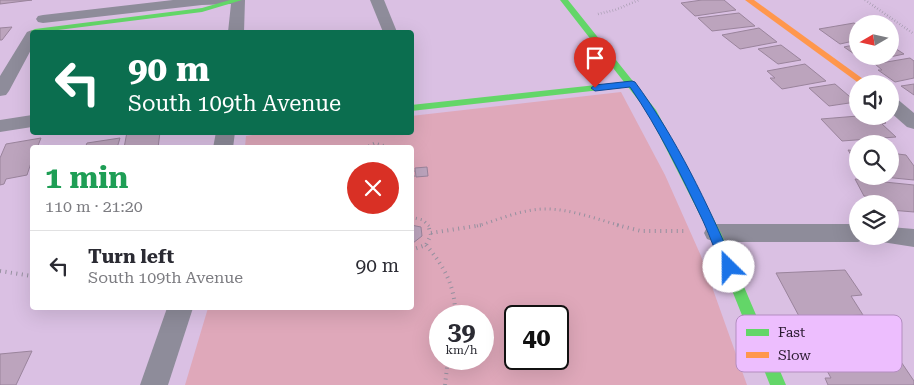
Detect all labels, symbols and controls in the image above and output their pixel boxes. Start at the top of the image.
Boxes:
north arrow [849,15,899,65]
map controls [849,15,899,245]
pin [574,37,616,88]
icon: arrive [581,44,609,72]
text: 90 m [128,49,210,90]
icon: left [45,50,110,115]
button: sound [849,75,899,125]
text: South 109th Avenue [128,91,341,116]
button: search [849,135,899,185]
text: 1 min [45,160,128,195]
button: close [347,162,399,214]
button: layers [849,195,899,245]
text: 110 m · 21:20 [45,197,143,216]
position arrow [702,240,754,292]
text: Turn left [88,245,174,268]
icon: left [45,252,73,280]
text: 90 m [356,254,399,277]
text: South 109th Avenue [88,268,243,287]
speed limit sign: 40 [504,305,569,370]
legend [736,315,902,372]
text: 39 [447,317,476,346]
text: Fast [778,324,805,340]
text: km/h [445,343,478,357]
text: Slow [778,347,811,363]

